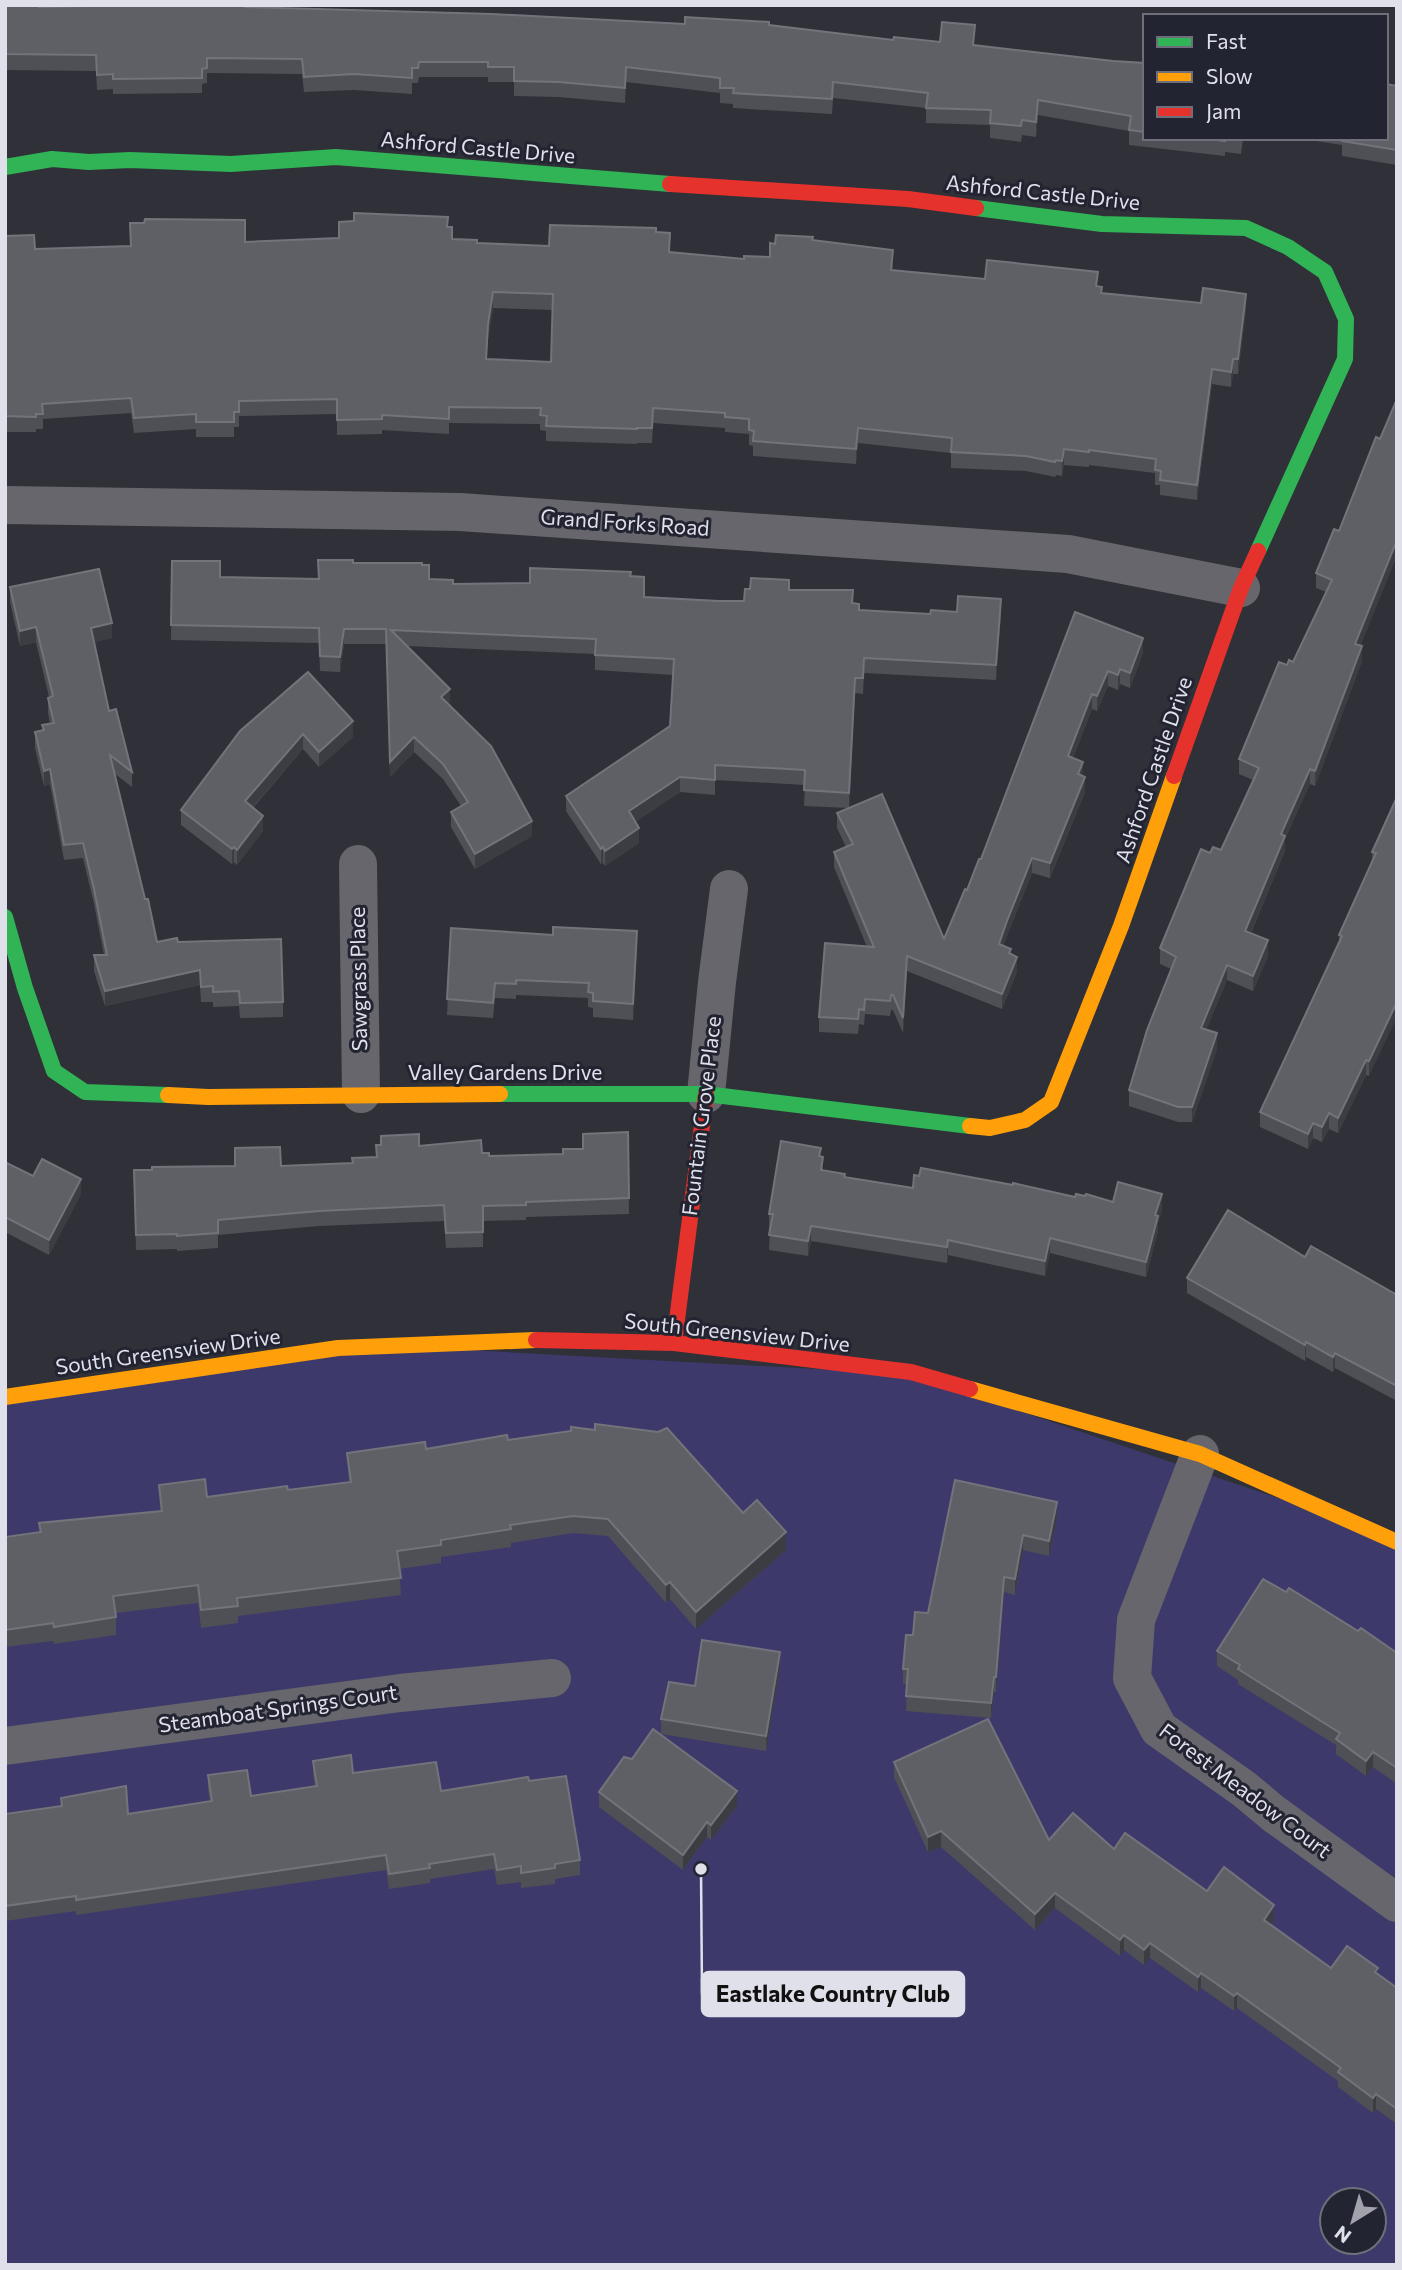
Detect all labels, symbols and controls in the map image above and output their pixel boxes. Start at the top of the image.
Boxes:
legend [1143,14,1388,140]
text: Fast [1206,28,1247,53]
text: Slow [1206,63,1253,88]
text: Jam [1206,98,1241,123]
street label: Ashford Castle Drive [380,126,576,167]
street label: Ashford Castle Drive [945,169,1142,214]
street label: Grand Forks Road [540,503,710,540]
street label: Ashford Castle Drive [1109,673,1196,866]
street label: Sawgrass Place [344,907,371,1051]
street label: Fountain Grove Place [676,1015,725,1217]
street label: Valley Gardens Drive [408,1059,602,1084]
street label: South Greensview Drive [623,1307,851,1356]
street label: South Greensview Drive [54,1322,282,1379]
street label: Steamboat Springs Court [157,1678,399,1737]
street label: Forest Meadow Court [1155,1717,1337,1862]
callout: Eastlake Country Club [702,1972,964,2016]
text: Eastlake Country Club [716,1979,950,2007]
north arrow [1318,2186,1388,2256]
text: N [1330,2221,1355,2248]

